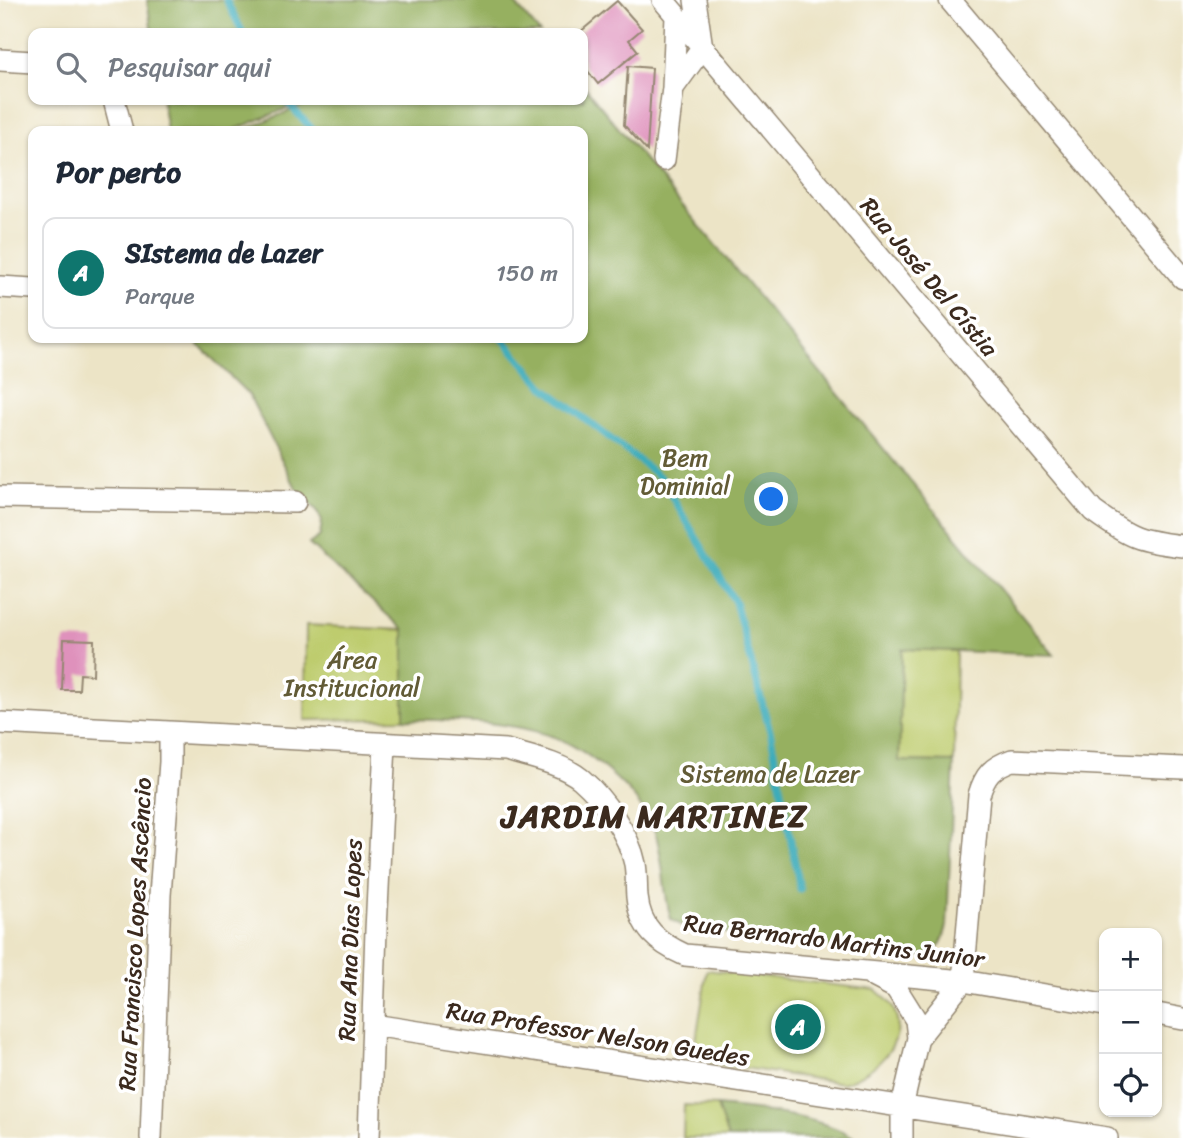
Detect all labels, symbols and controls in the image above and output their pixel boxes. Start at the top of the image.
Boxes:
search box [28,28,588,105]
text: Pesquisar aqui [108,44,271,90]
icon: search [52,48,90,86]
text: Por perto [56,145,181,199]
street label: Rua José Del Cístia [849,187,1010,367]
text: SIstema de Lazer [125,230,323,276]
text: A [73,253,89,294]
text: 150 m [496,253,558,294]
text: Parque [125,276,195,317]
park label: Bem Dominial [640,437,731,507]
your location [754,482,788,516]
park label: Área Institucional [283,639,421,709]
park label: Sistema de Lazer [680,753,861,795]
street label: Rua Francisco Lopes Ascêncio [106,776,164,1092]
district label: JARDIM MARTINEZ [499,788,809,845]
street label: Rua Ana Dias Lopes [325,837,375,1042]
street label: Rua Bernardo Martins Junior [681,902,989,981]
map controls [1099,928,1162,1117]
button: + [1099,928,1162,991]
street label: Rua Professor Nelson Guedes [443,989,753,1079]
button: − [1099,991,1162,1054]
pin: A [775,1001,821,1053]
button: locate [1099,1054,1162,1117]

